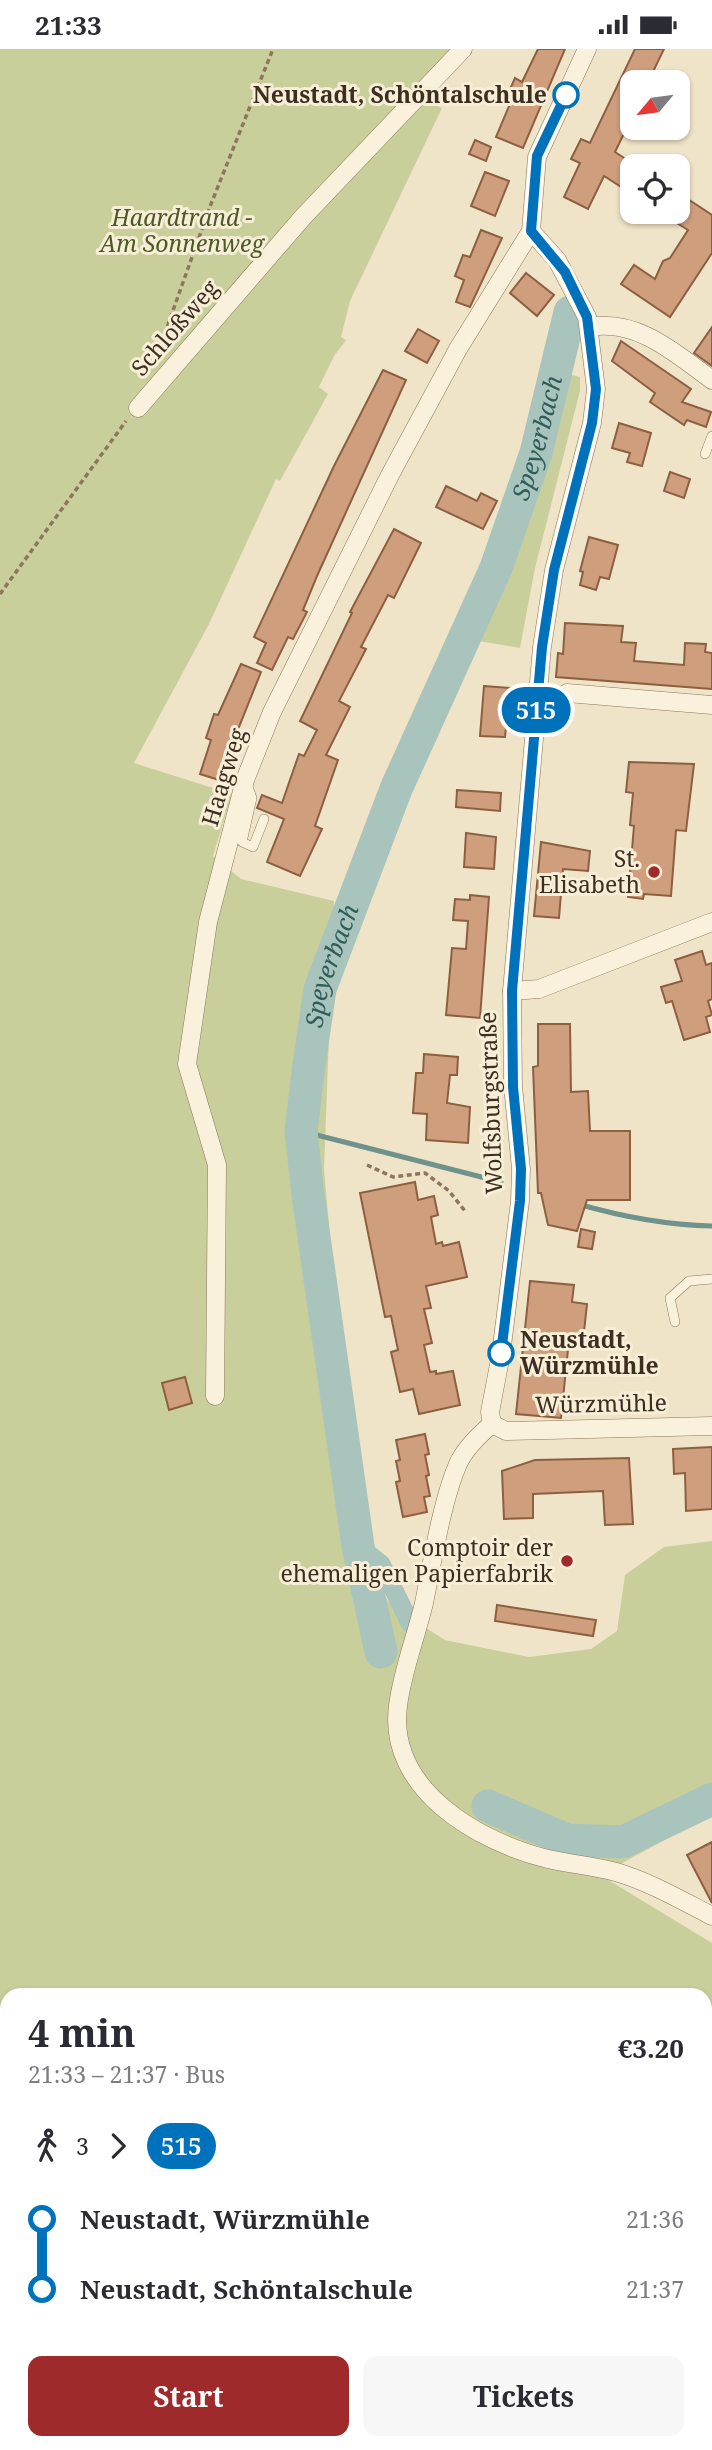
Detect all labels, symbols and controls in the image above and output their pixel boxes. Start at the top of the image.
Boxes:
text: 21:33 [35,7,102,43]
north arrow [620,70,690,140]
map controls [620,70,690,224]
place label: Neustadt, Schöntalschule [253,78,547,110]
marker: Neustadt, Schöntalschule [553,82,579,108]
button: locate [620,154,690,224]
park label: Haardtrand - Am Sonnenweg [98,201,265,259]
street label: Schloßweg [123,272,226,382]
water label: Speyerbach [503,372,569,504]
line badge: 515 [496,687,576,733]
text: 515 [516,693,556,726]
street label: Haagweg [193,723,253,830]
place label: St. Elisabeth [539,842,640,900]
marker: St. Elisabeth [646,864,662,880]
water label: Speyerbach [297,899,366,1029]
street label: Wolfsburgstraße [471,1011,509,1195]
place label: Neustadt, Würzmühle [520,1323,659,1381]
marker: Neustadt, Würzmühle [488,1340,514,1366]
street label: Würzmühle [535,1386,667,1420]
place label: Comptoir der ehemaligen Papierfabrik [280,1531,554,1589]
marker: Comptoir der ehemaligen Papierfabrik [559,1553,575,1569]
text: 4 min [28,2006,136,2058]
text: €3.20 [618,2030,684,2066]
text: 21:33 – 21:37 · Bus [28,2058,225,2090]
icon: walk [28,2127,66,2165]
icon: forward [99,2127,137,2165]
text: 515 [161,2129,202,2162]
text: 3 [76,2130,89,2162]
text: Neustadt, Würzmühle [80,2201,370,2237]
text: 21:36 [626,2203,684,2235]
text: Neustadt, Schöntalschule [80,2271,413,2307]
text: 21:37 [626,2273,684,2305]
button: Start [28,2356,349,2436]
button: Tickets [363,2356,684,2436]

